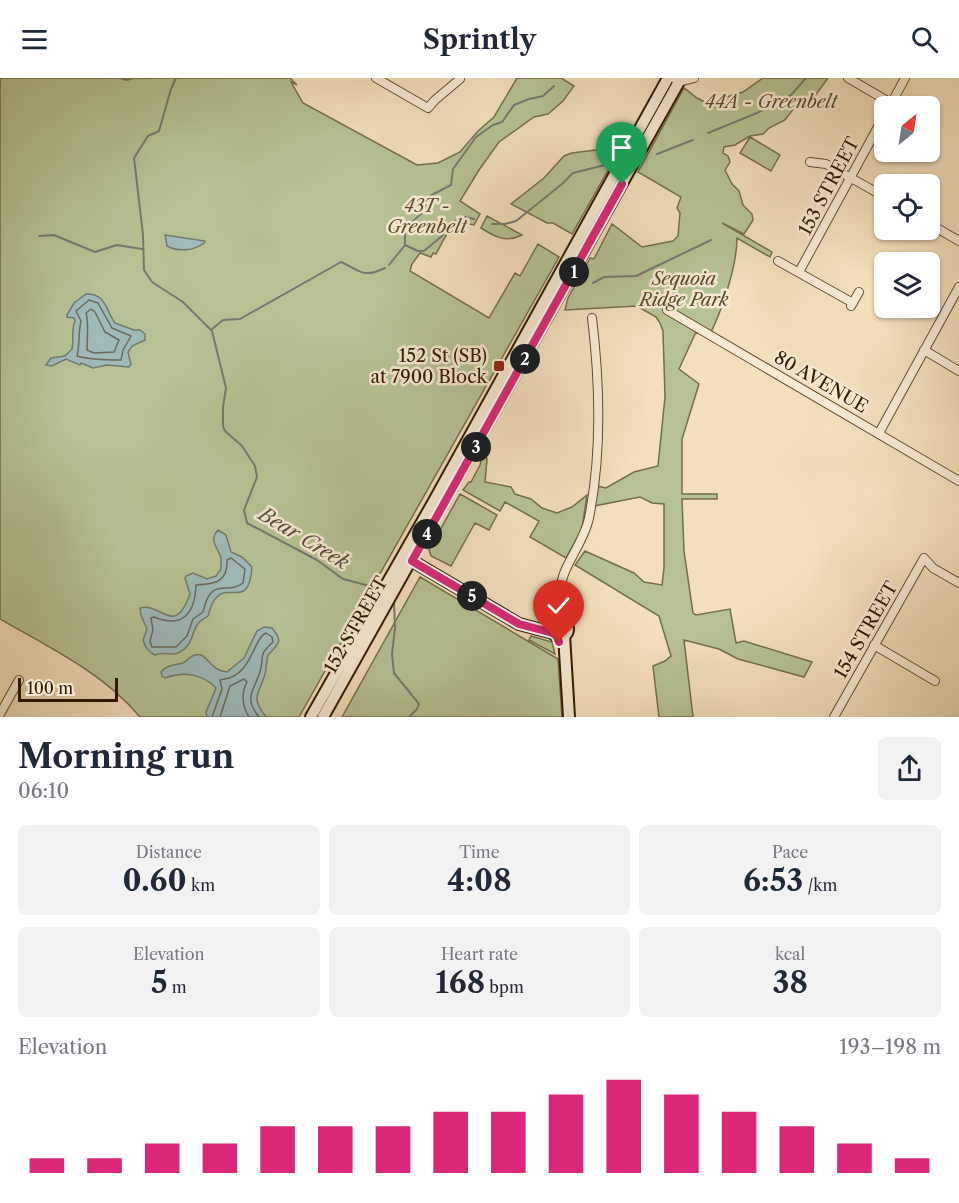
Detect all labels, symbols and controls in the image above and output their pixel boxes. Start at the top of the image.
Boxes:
icon: menu [18,23,51,56]
text: Sprintly [423,23,536,56]
icon: search [908,23,941,56]
park label: 44A - Greenbelt [705,91,839,113]
north arrow [874,96,940,162]
map controls [874,96,940,318]
pin [596,122,647,184]
icon: arrive [605,131,638,164]
street label: 153 STREET [794,133,864,239]
button: locate [874,174,940,240]
park label: 43T - Greenbelt [387,195,469,238]
button: layers [874,252,940,318]
pin: 1 [559,257,589,287]
text: 1 [570,262,578,282]
park label: Sequoia Ridge Park [637,268,729,311]
pin: 2 [510,344,540,374]
place label: 152 St (SB) at 7900 Block [371,345,489,388]
street label: 80 AVENUE [770,346,872,418]
text: 2 [520,349,530,369]
marker: 152 St (SB) at 7900 Block [492,359,506,373]
pin: 3 [461,432,491,462]
text: 3 [471,437,481,457]
water label: Bear Creek [253,501,354,575]
pin: 4 [412,519,442,549]
text: 4 [422,524,432,544]
street label: 152 STREET [319,572,393,677]
street label: 154 STREET [829,577,903,682]
pin [533,580,584,642]
pin: 5 [457,581,487,611]
text: 5 [468,586,476,606]
icon: check [542,589,575,622]
scale bar [18,675,118,702]
text: 100 m [27,678,73,698]
text: Morning run [18,736,234,777]
button: share [878,737,941,800]
text: 06:10 [18,779,69,803]
text: Distance [136,842,202,862]
text: Time [459,842,500,862]
text: Pace [772,842,808,862]
text: 0.60 [123,862,187,899]
text: 4:08 [447,862,512,899]
text: 6:53 [743,862,803,899]
text: km [187,875,215,895]
text: /km [803,875,837,895]
text: Elevation [133,944,205,964]
text: Heart rate [441,944,518,964]
text: kcal [775,944,805,964]
text: 5 [151,964,168,1001]
text: 168 [435,964,485,1001]
text: 38 [772,964,808,1001]
text: m [168,977,187,997]
text: bpm [485,977,524,997]
text: Elevation [18,1035,107,1059]
text: 193–198 m [839,1035,941,1059]

